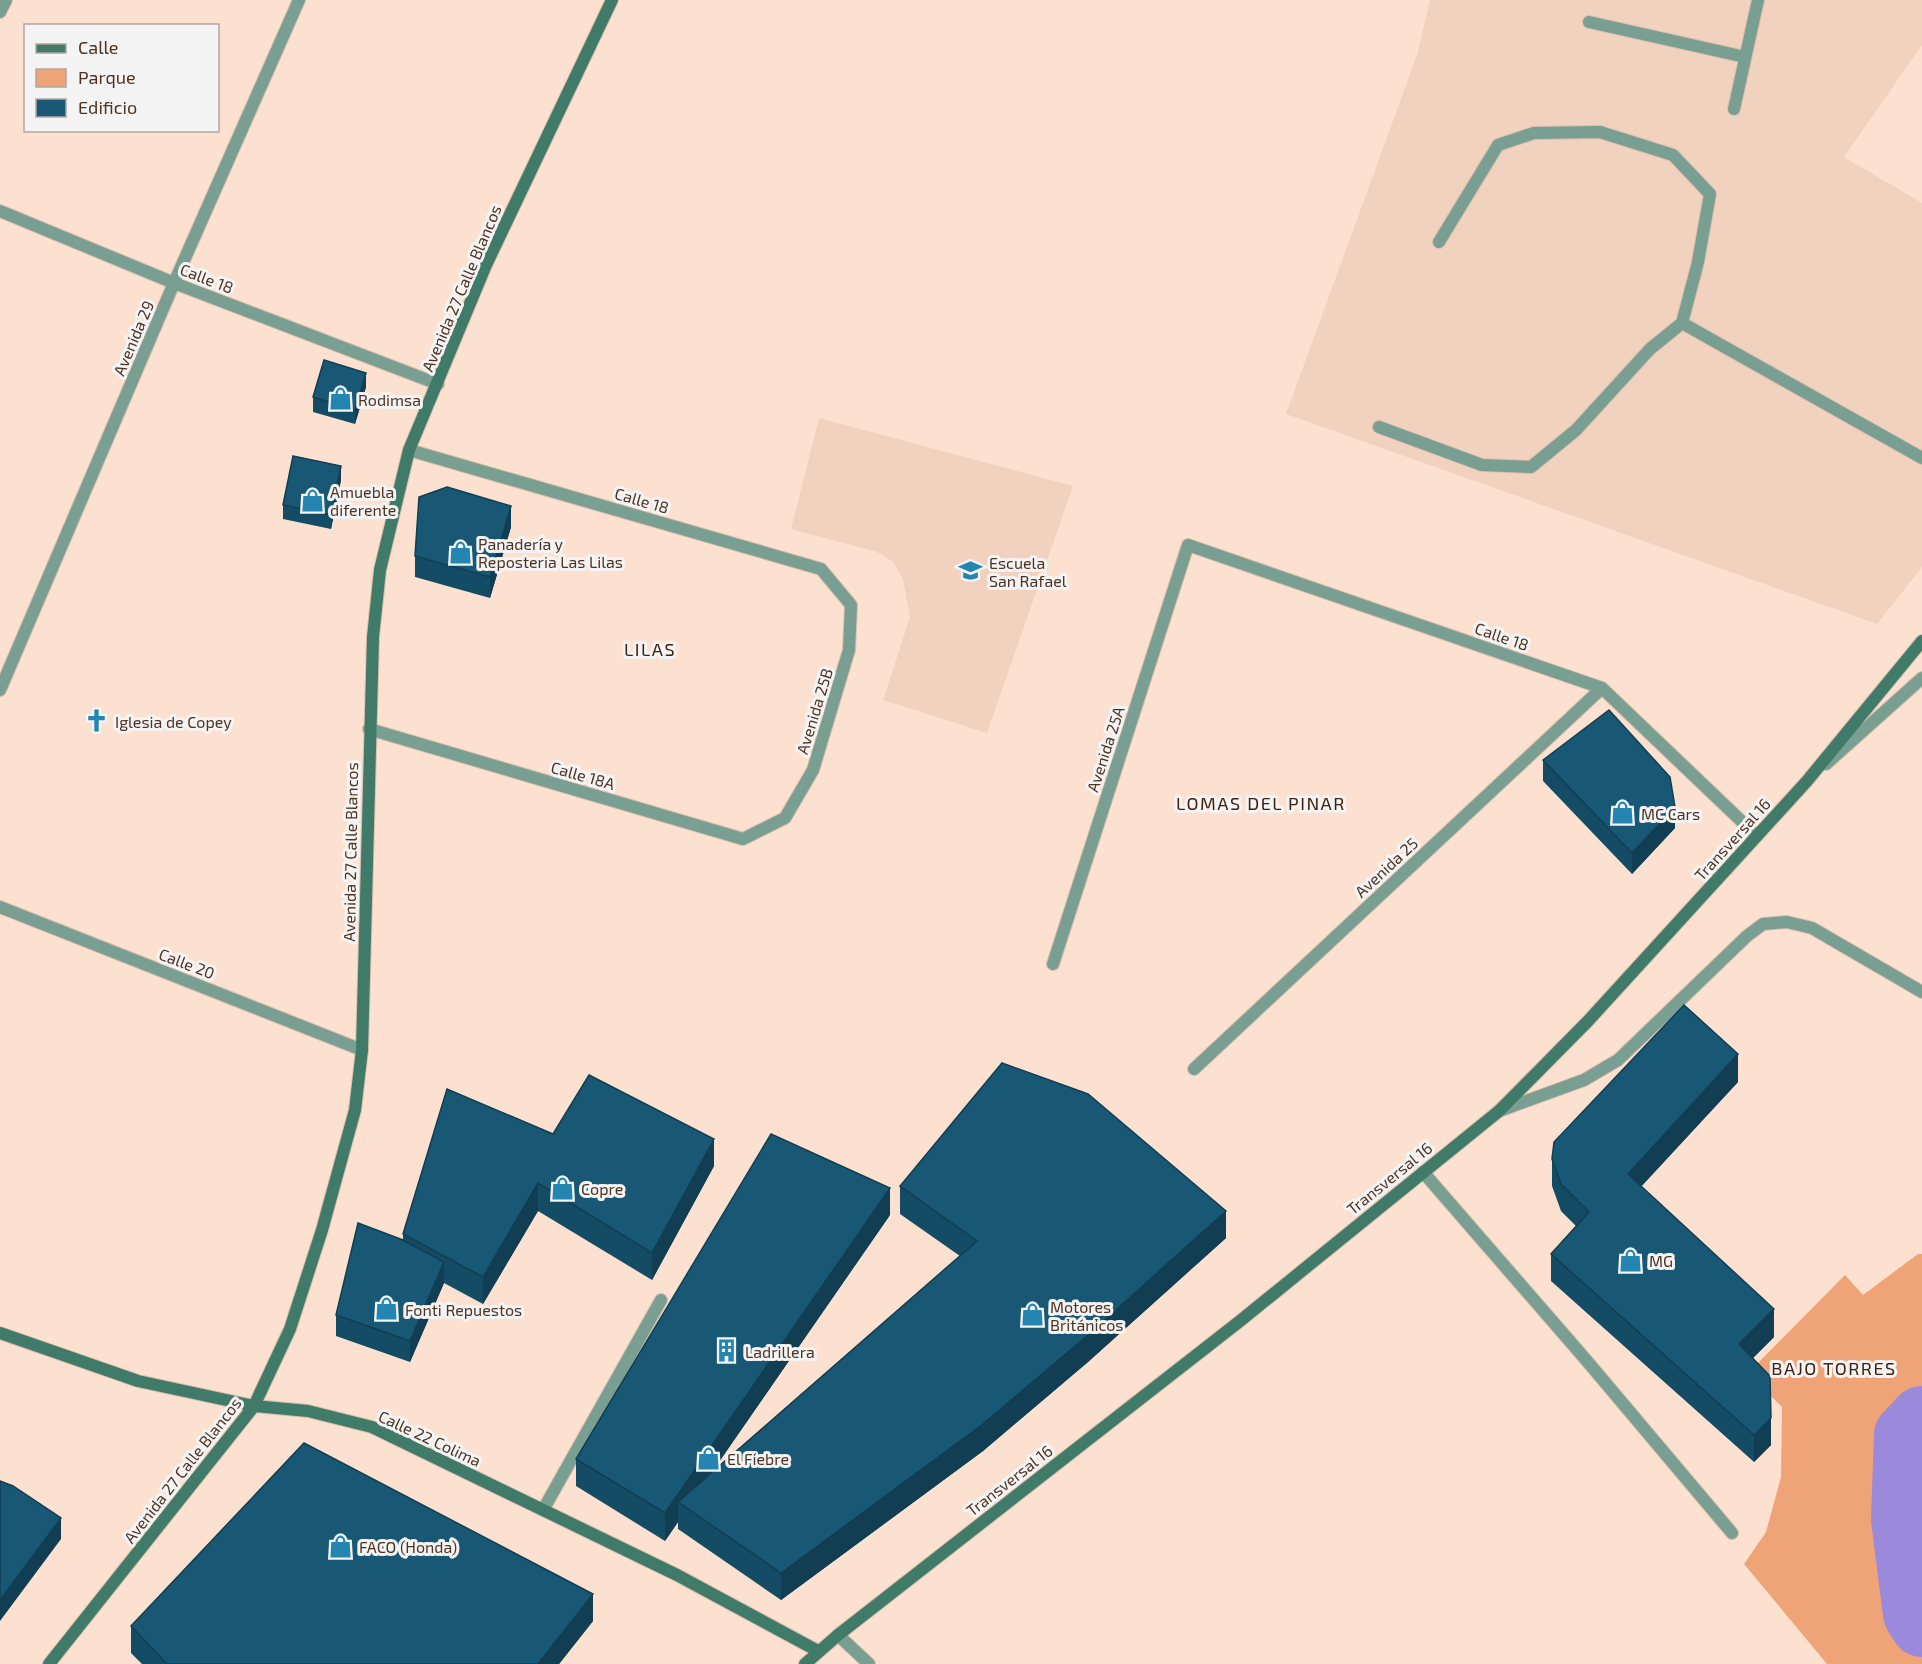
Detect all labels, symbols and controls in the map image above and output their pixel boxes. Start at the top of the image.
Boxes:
legend [24,24,219,132]
text: Calle [78,36,119,58]
text: Parque [78,66,136,88]
text: Edificio [78,96,137,118]
street label: Avenida 27 Calle Blancos [417,202,505,374]
street label: Calle 18 [178,259,236,297]
street label: Avenida 29 [109,298,157,378]
shop icon: Rodimsa [327,386,353,412]
place label: Rodimsa [358,390,421,409]
place label: Amuebla diferente [330,482,396,519]
street label: Calle 18 [613,483,671,517]
shop icon: Amuebla diferente [299,487,325,513]
place label: Panadería y Reposteria Las Lilas [478,534,623,571]
shop icon: Panadería y Reposteria Las Lilas [447,539,473,565]
place label: Escuela San Rafael [989,553,1067,590]
school or university icon: Escuela San Rafael [958,558,984,584]
street label: Calle 18 [1473,618,1531,654]
district label: LILAS [624,638,676,660]
street label: Avenida 25B [792,666,836,756]
street label: Avenida 25A [1082,704,1128,794]
church icon: Iglesia de Copey [84,708,110,734]
place label: Iglesia de Copey [115,712,232,731]
street label: Calle 18A [549,757,617,793]
street label: Avenida 27 Calle Blancos [339,762,361,942]
district label: LOMAS DEL PINAR [1176,792,1346,814]
street label: Transversal 16 [1690,794,1774,884]
shop icon: MC Cars [1610,800,1636,826]
place label: MC Cars [1641,804,1700,823]
street label: Avenida 25 [1351,833,1421,901]
street label: Calle 20 [156,944,218,982]
street label: Transversal 16 [1343,1138,1435,1218]
shop icon: Copre [550,1175,576,1201]
place label: Copre [581,1179,623,1198]
shop icon: MG [1618,1247,1644,1273]
place label: MG [1649,1251,1673,1270]
shop icon: Fonti Repuestos [374,1296,400,1322]
place label: Motores Británicos [1050,1297,1123,1334]
place label: Fonti Repuestos [405,1300,522,1319]
shop icon: Motores Británicos [1019,1302,1045,1328]
building icon: Ladrillera [714,1338,740,1364]
place label: Ladrillera [745,1342,815,1361]
district label: BAJO TORRES [1771,1357,1897,1379]
street label: Avenida 27 Calle Blancos [119,1393,245,1547]
street label: Calle 22 Colima [376,1406,484,1470]
street label: Transversal 16 [962,1440,1056,1520]
shop icon: El Fiebre [696,1445,722,1471]
place label: El Fiebre [727,1449,789,1468]
shop icon: FACO (Honda) [328,1533,354,1559]
place label: FACO (Honda) [359,1537,457,1556]

